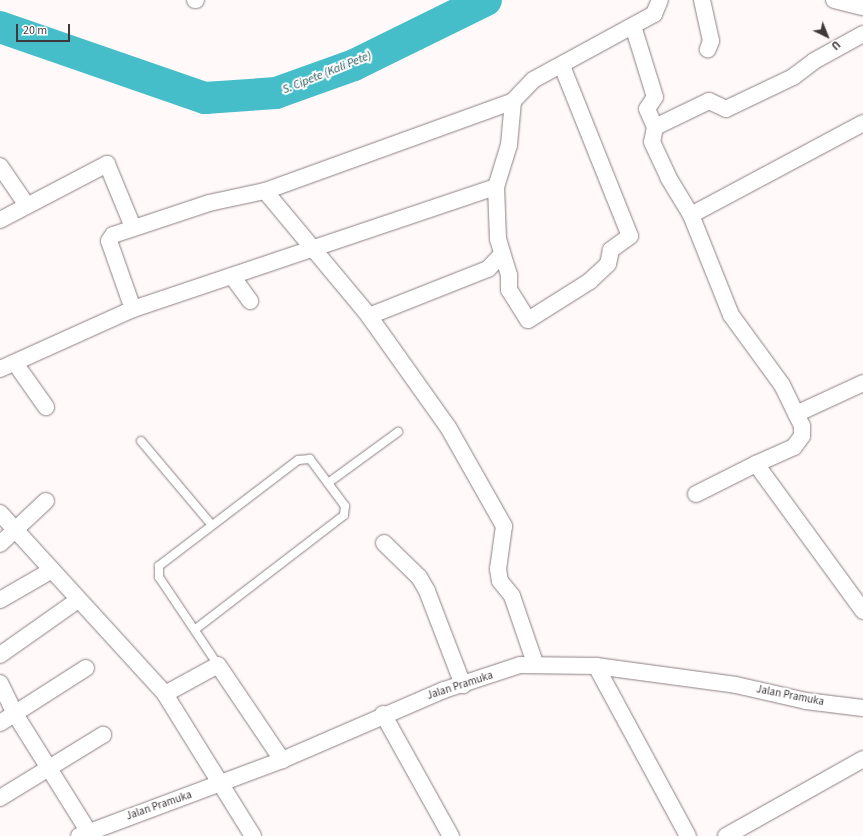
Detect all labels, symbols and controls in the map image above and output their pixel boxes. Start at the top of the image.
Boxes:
scale bar [18,16,72,42]
north arrow [807,16,847,56]
text: 20 m [23,22,47,39]
text: U [828,37,843,53]
water label: S. Cipete (Kali Pete) [281,49,373,97]
street label: Jalan Pramuka [425,669,495,703]
street label: Jalan Pramuka [755,683,825,709]
street label: Jalan Pramuka [124,789,194,823]

